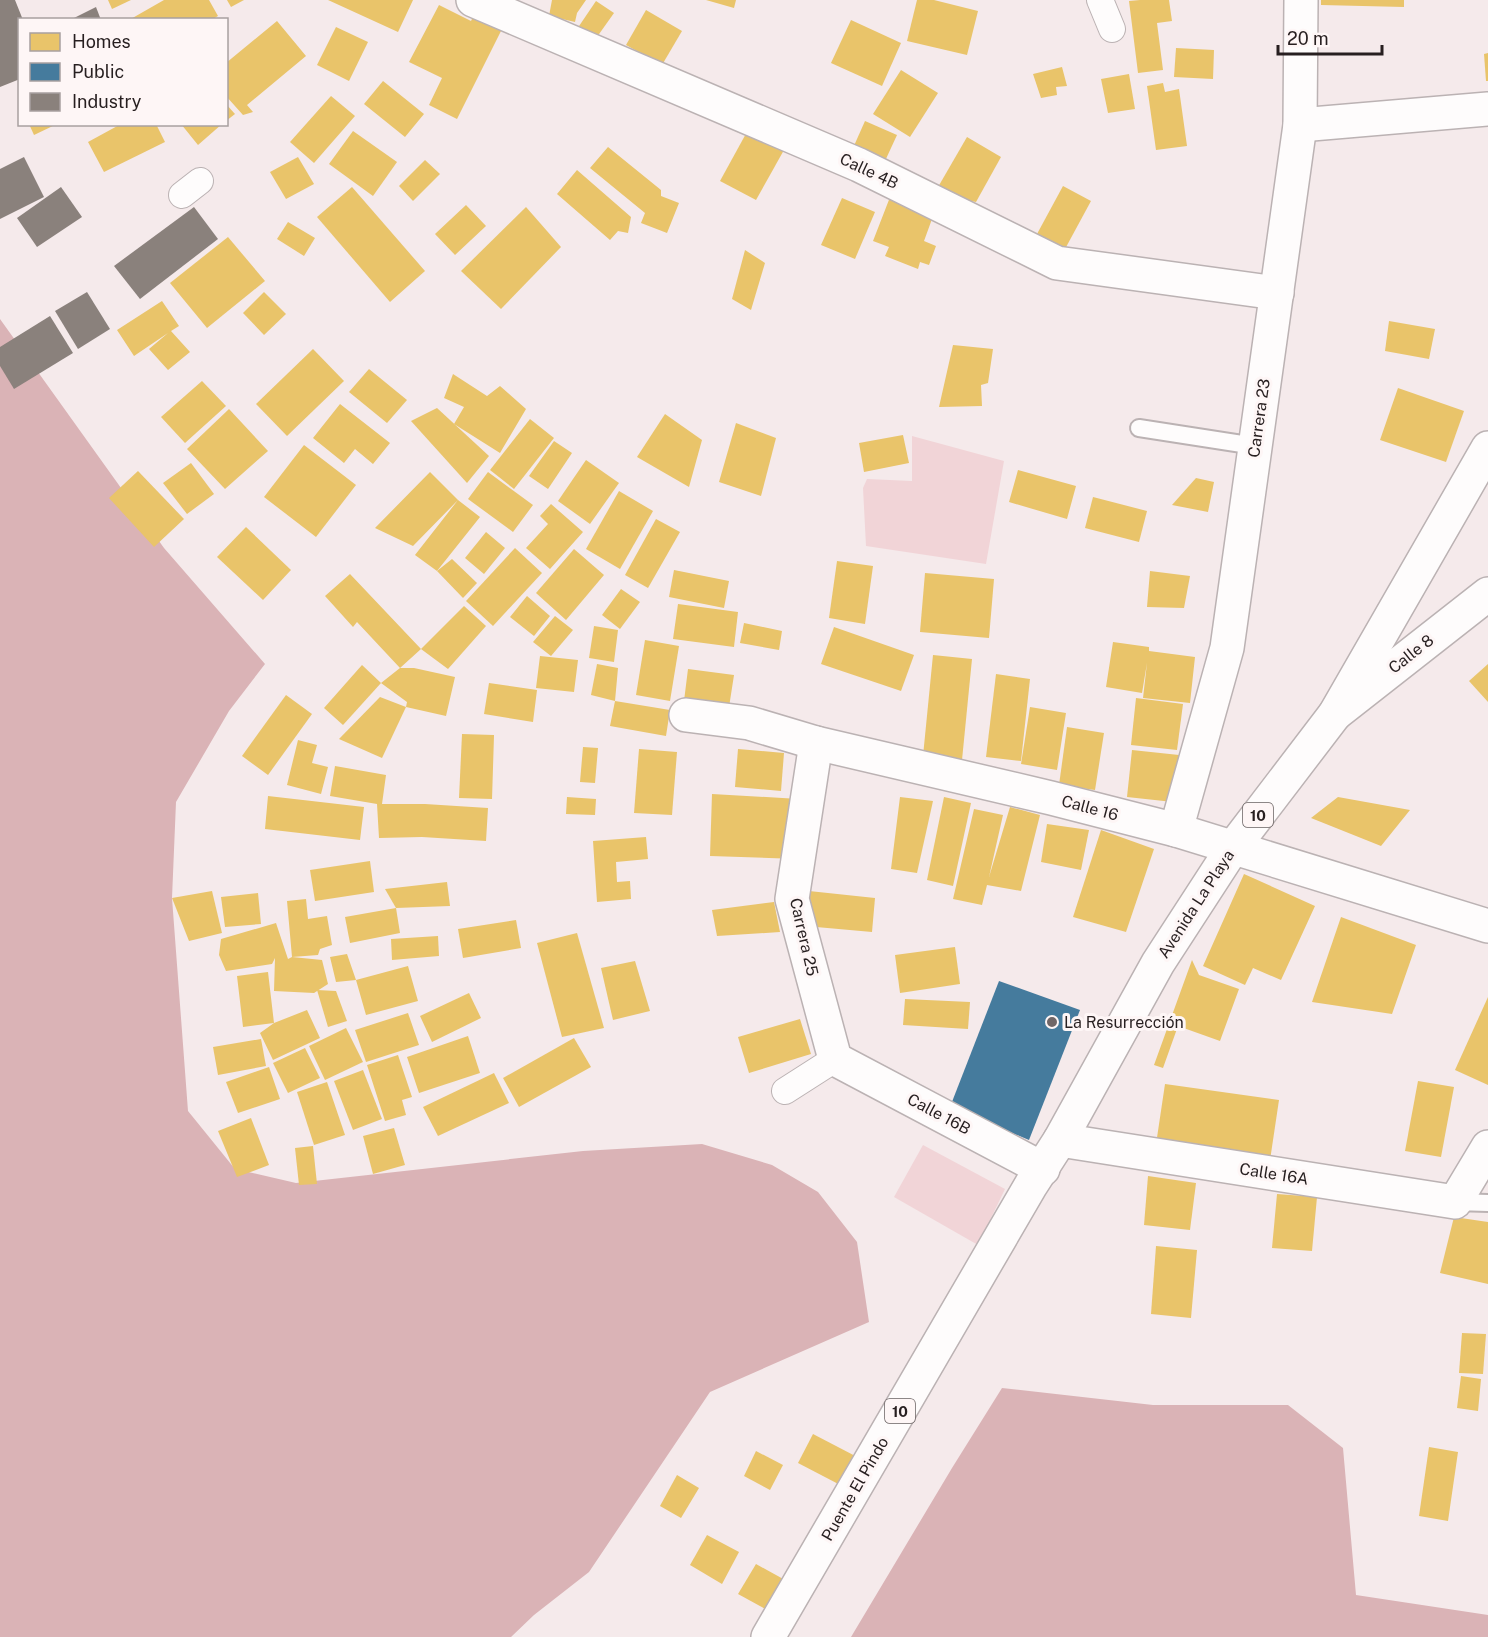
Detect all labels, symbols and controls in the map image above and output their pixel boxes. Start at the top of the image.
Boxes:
legend [18,18,228,126]
scale bar [1278,18,1382,56]
text: 20 m [1287,28,1329,49]
text: Homes [72,31,131,52]
text: Public [72,61,124,82]
text: Industry [72,91,142,112]
street label: Calle 4B [837,149,901,193]
street label: Carrera 23 [1244,377,1274,459]
street label: Calle 8 [1385,631,1437,677]
street label: Calle 16 [1059,791,1121,825]
road number: 10 [1243,803,1273,827]
street label: Avenida La Playa [1154,846,1238,962]
street label: Carrera 25 [786,896,822,978]
place label: La Resurrección [1064,1013,1184,1032]
marker: La Resurrección [1045,1015,1059,1029]
street label: Calle 16B [904,1089,974,1139]
street label: Calle 16A [1238,1159,1310,1189]
road number: 10 [885,1399,915,1423]
street label: Puente El Pindo [818,1434,892,1544]

